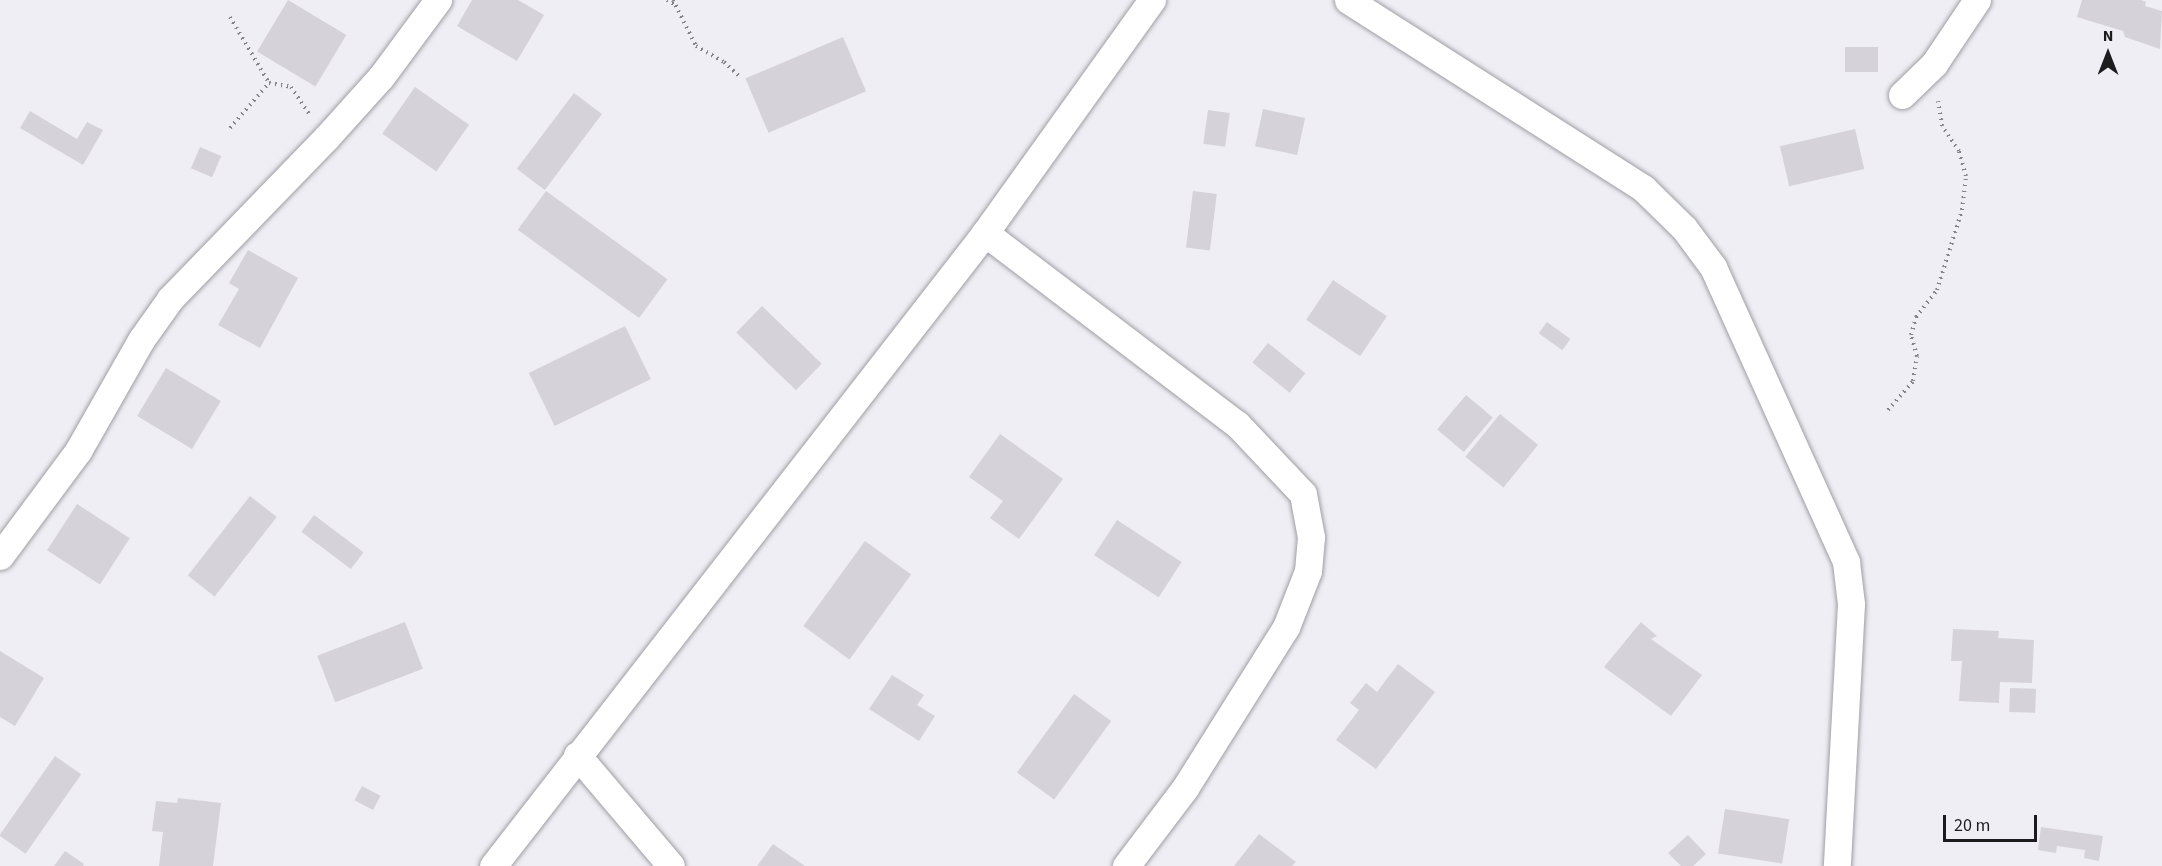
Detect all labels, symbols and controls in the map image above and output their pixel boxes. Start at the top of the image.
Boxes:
north arrow [2078,24,2138,84]
text: N [2103,25,2113,47]
scale bar [1946,803,2040,841]
text: 20 m [1954,813,1990,838]

